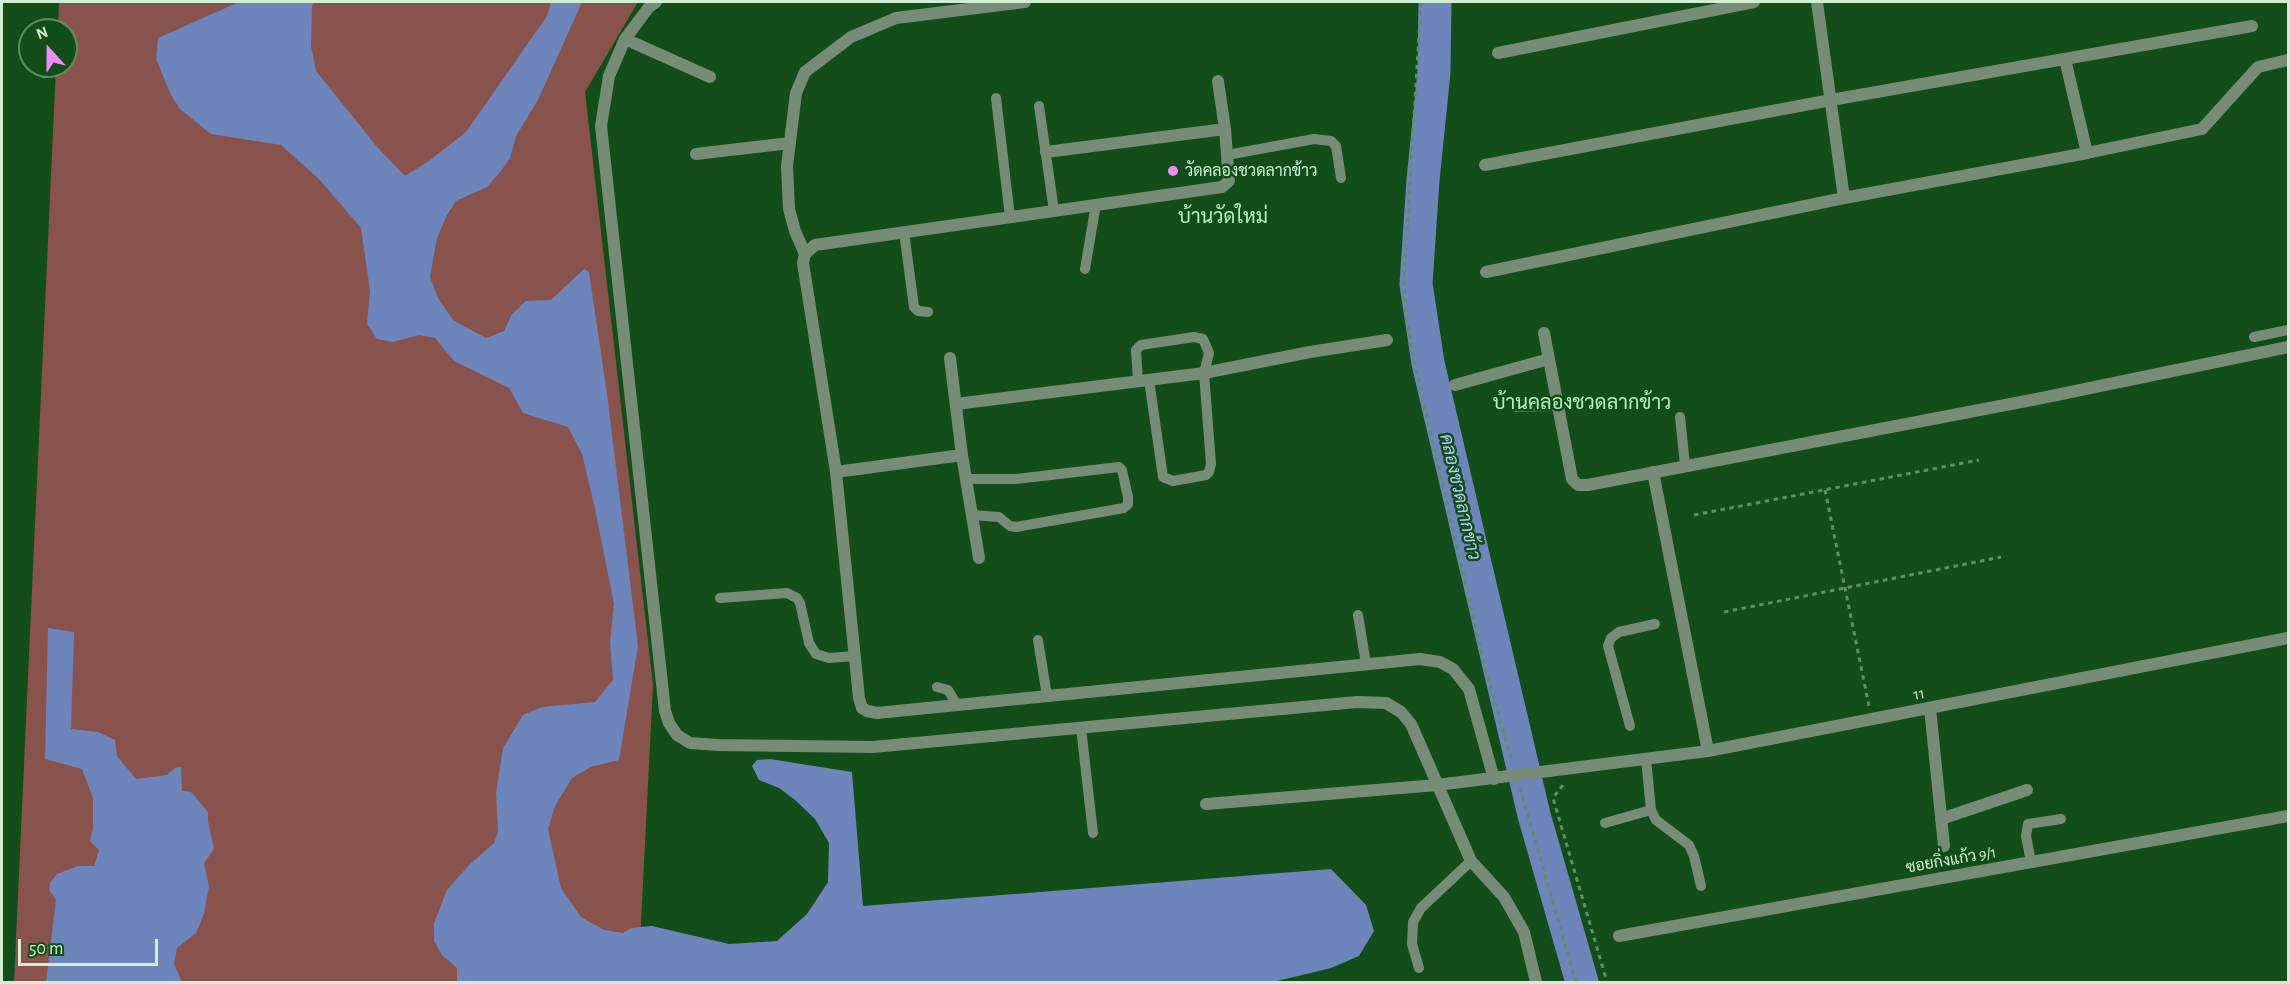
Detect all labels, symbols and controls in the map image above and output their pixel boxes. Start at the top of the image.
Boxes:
north arrow [18,18,78,78]
text: N [34,24,50,43]
place label: วัดคลองชวดลากข้าว [1185,161,1317,181]
marker: วัดคลองชวดลากข้าว [1166,164,1180,178]
district label: บ้านวัดใหม่ [1178,205,1268,229]
district label: บ้านคลองชวดลากข้าว [1493,391,1671,415]
water label: คลองชวดลากข้าว [1435,432,1485,562]
street label: 11 [1912,684,1926,704]
street label: ซอยกิ่งแก้ว 9/1 [1904,843,1998,877]
scale bar [21,927,160,965]
text: 50 m [29,940,63,958]

